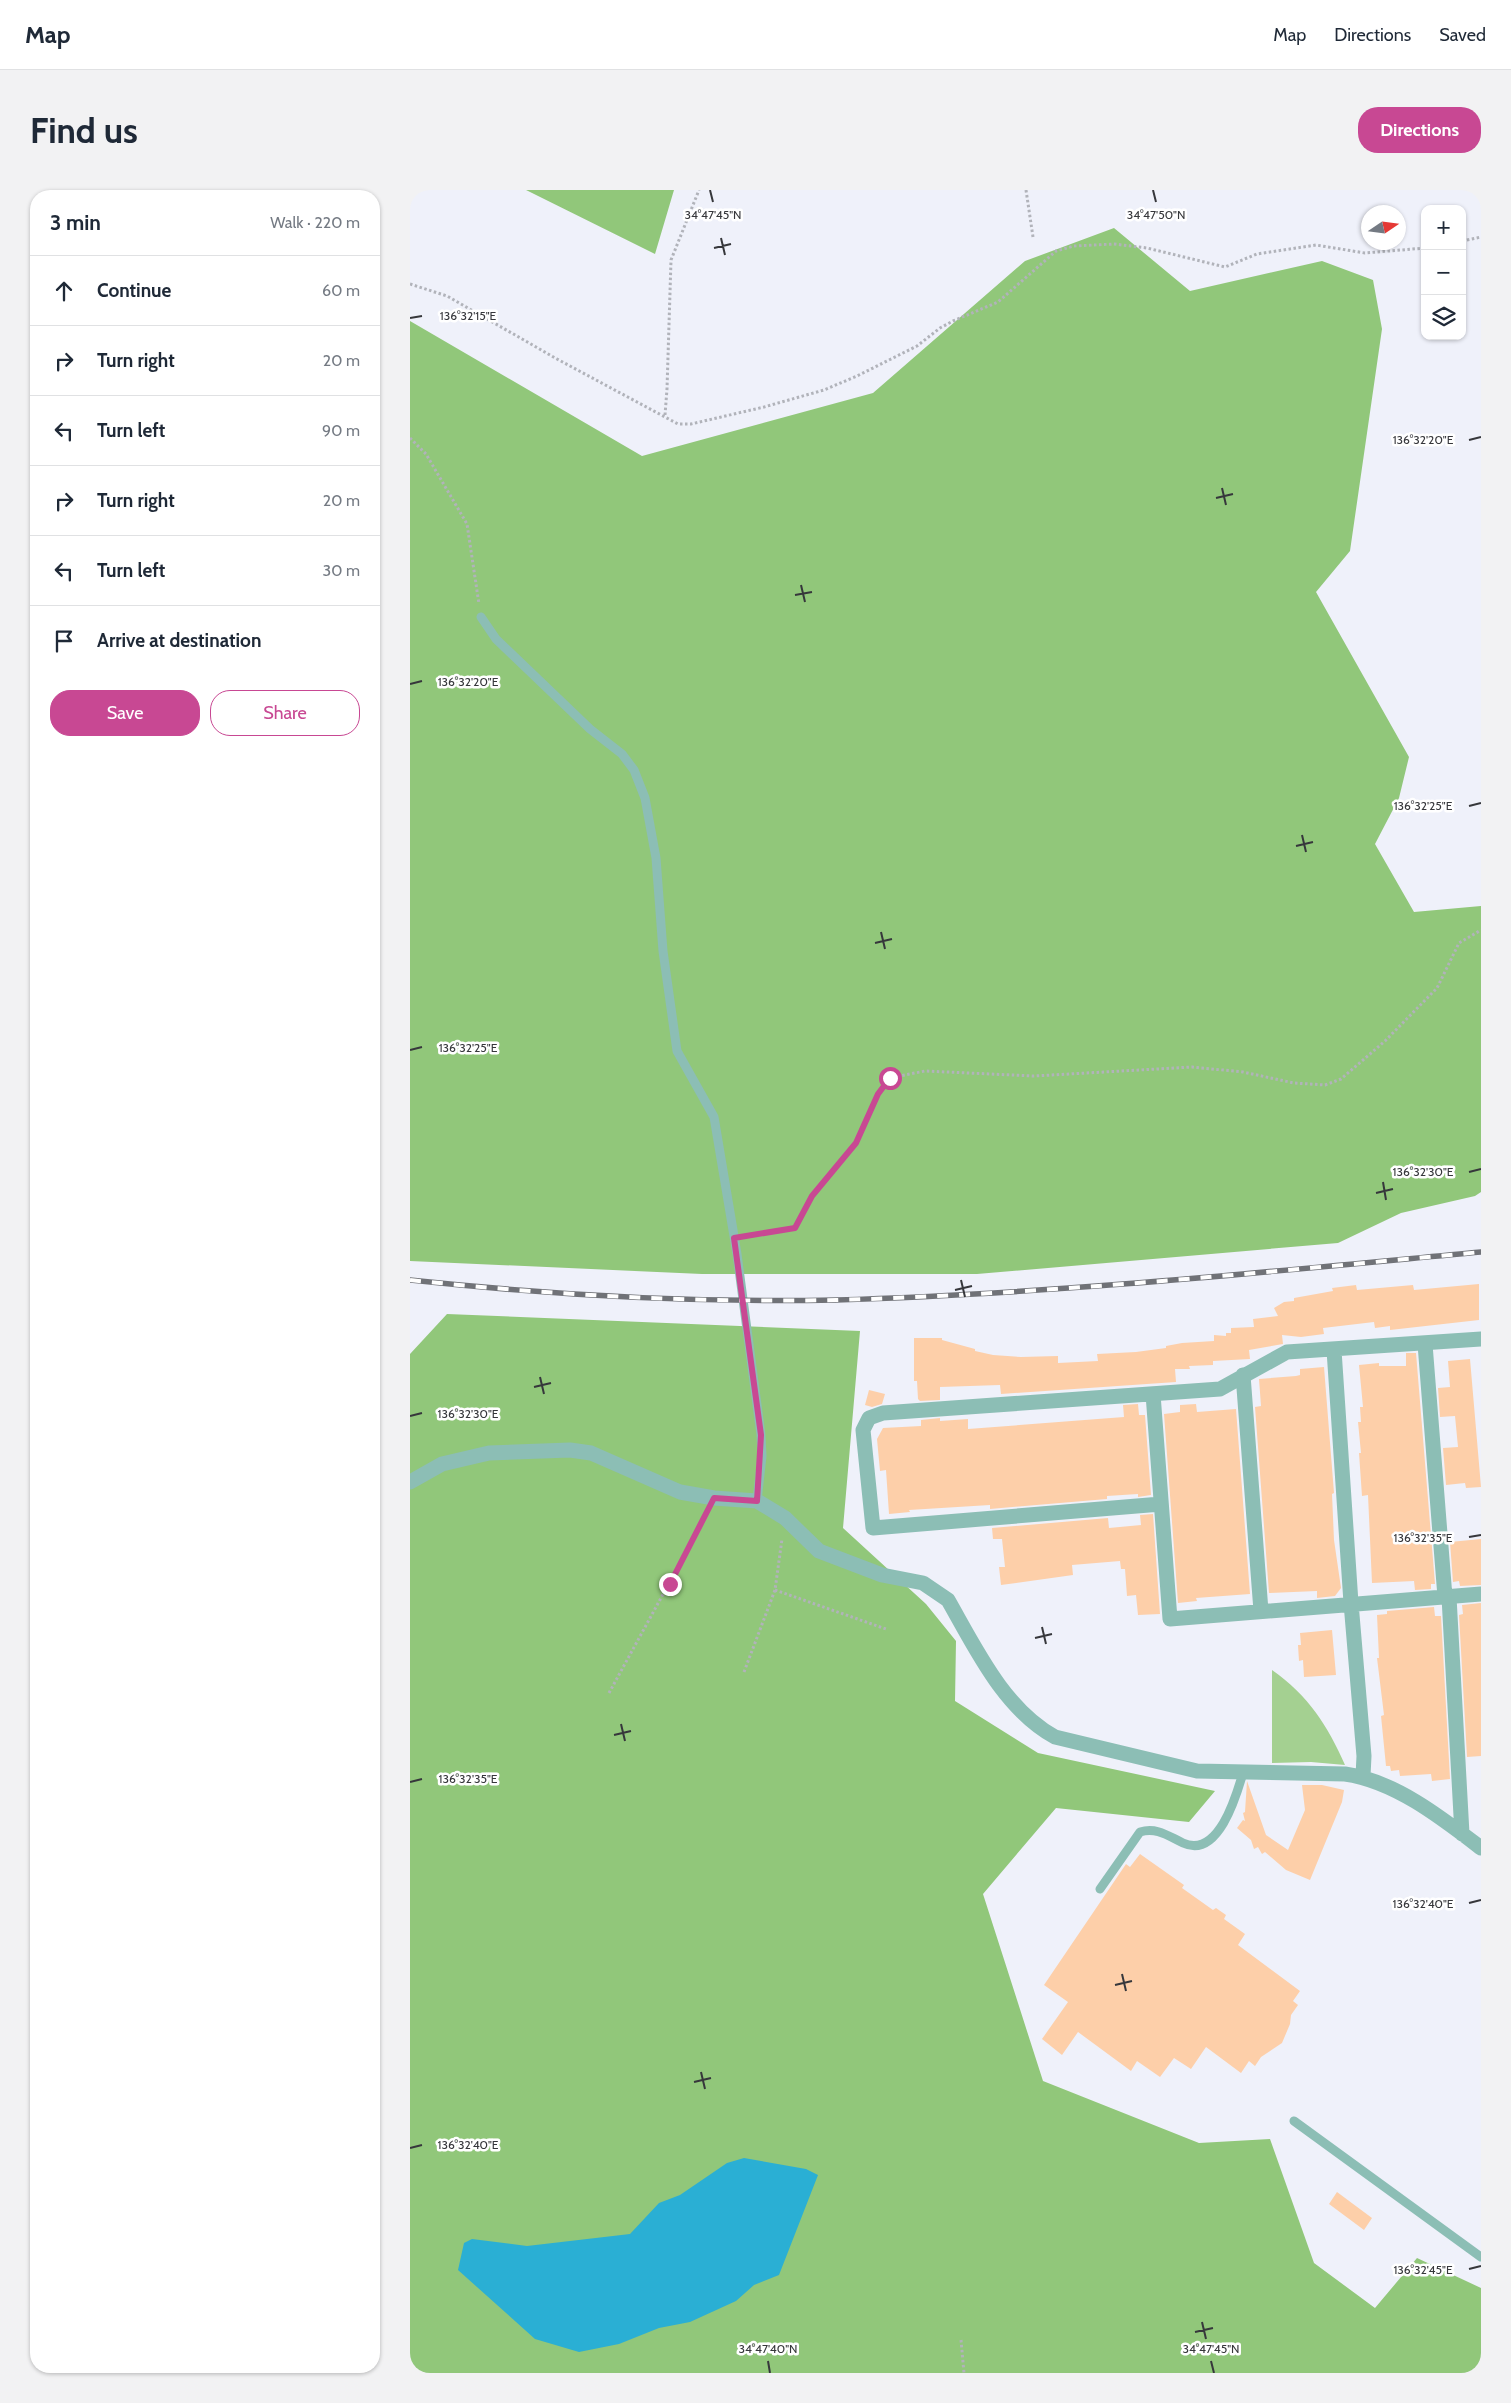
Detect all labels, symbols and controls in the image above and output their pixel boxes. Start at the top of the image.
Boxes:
text: Map [25,20,71,49]
text: Map [1273,24,1306,46]
text: Directions [1334,24,1411,46]
text: Saved [1439,24,1486,46]
button: Directions [1358,107,1481,153]
text: Find us [30,109,138,152]
north arrow [1361,205,1406,250]
map controls [1421,205,1466,340]
button: + [1421,205,1466,250]
text: 34°47'45"N [684,207,742,222]
text: 34°47'50"N [1127,207,1185,222]
text: 3 min [50,210,101,235]
text: Walk · 220 m [270,213,360,232]
button: − [1421,250,1466,295]
icon: ahead [50,277,78,305]
text: Continue [97,279,171,302]
text: 60 m [322,281,360,300]
button: layers [1421,295,1466,340]
text: 136°32'15"E [440,308,497,323]
icon: right [50,347,78,375]
text: Turn right [97,349,175,372]
text: 20 m [323,351,360,370]
icon: left [50,417,78,445]
text: Turn left [97,419,165,442]
text: 90 m [322,421,360,440]
text: 136°32'20"E [1393,432,1454,447]
icon: right [50,487,78,515]
text: Turn right [97,489,175,512]
text: 20 m [323,491,360,510]
icon: left [50,557,78,585]
text: Turn left [97,559,165,582]
text: 30 m [323,561,360,580]
icon: arrive [50,627,78,655]
text: Arrive at destination [97,629,261,652]
text: 136°32'20"E [438,674,499,689]
button: Save [50,690,200,736]
button: Share [210,690,360,736]
text: 136°32'25"E [1394,798,1453,813]
text: 136°32'25"E [439,1040,498,1055]
route start [879,1067,902,1090]
text: 136°32'30"E [1393,1164,1454,1179]
text: 136°32'30"E [438,1406,499,1421]
text: 136°32'35"E [1394,1530,1453,1545]
route end [659,1573,682,1596]
text: 136°32'35"E [439,1771,498,1786]
text: 136°32'40"E [1392,1896,1454,1911]
text: 136°32'40"E [437,2137,499,2152]
text: 136°32'45"E [1393,2262,1453,2277]
text: 34°47'40"N [739,2341,797,2356]
text: 34°47'45"N [1182,2341,1240,2356]

